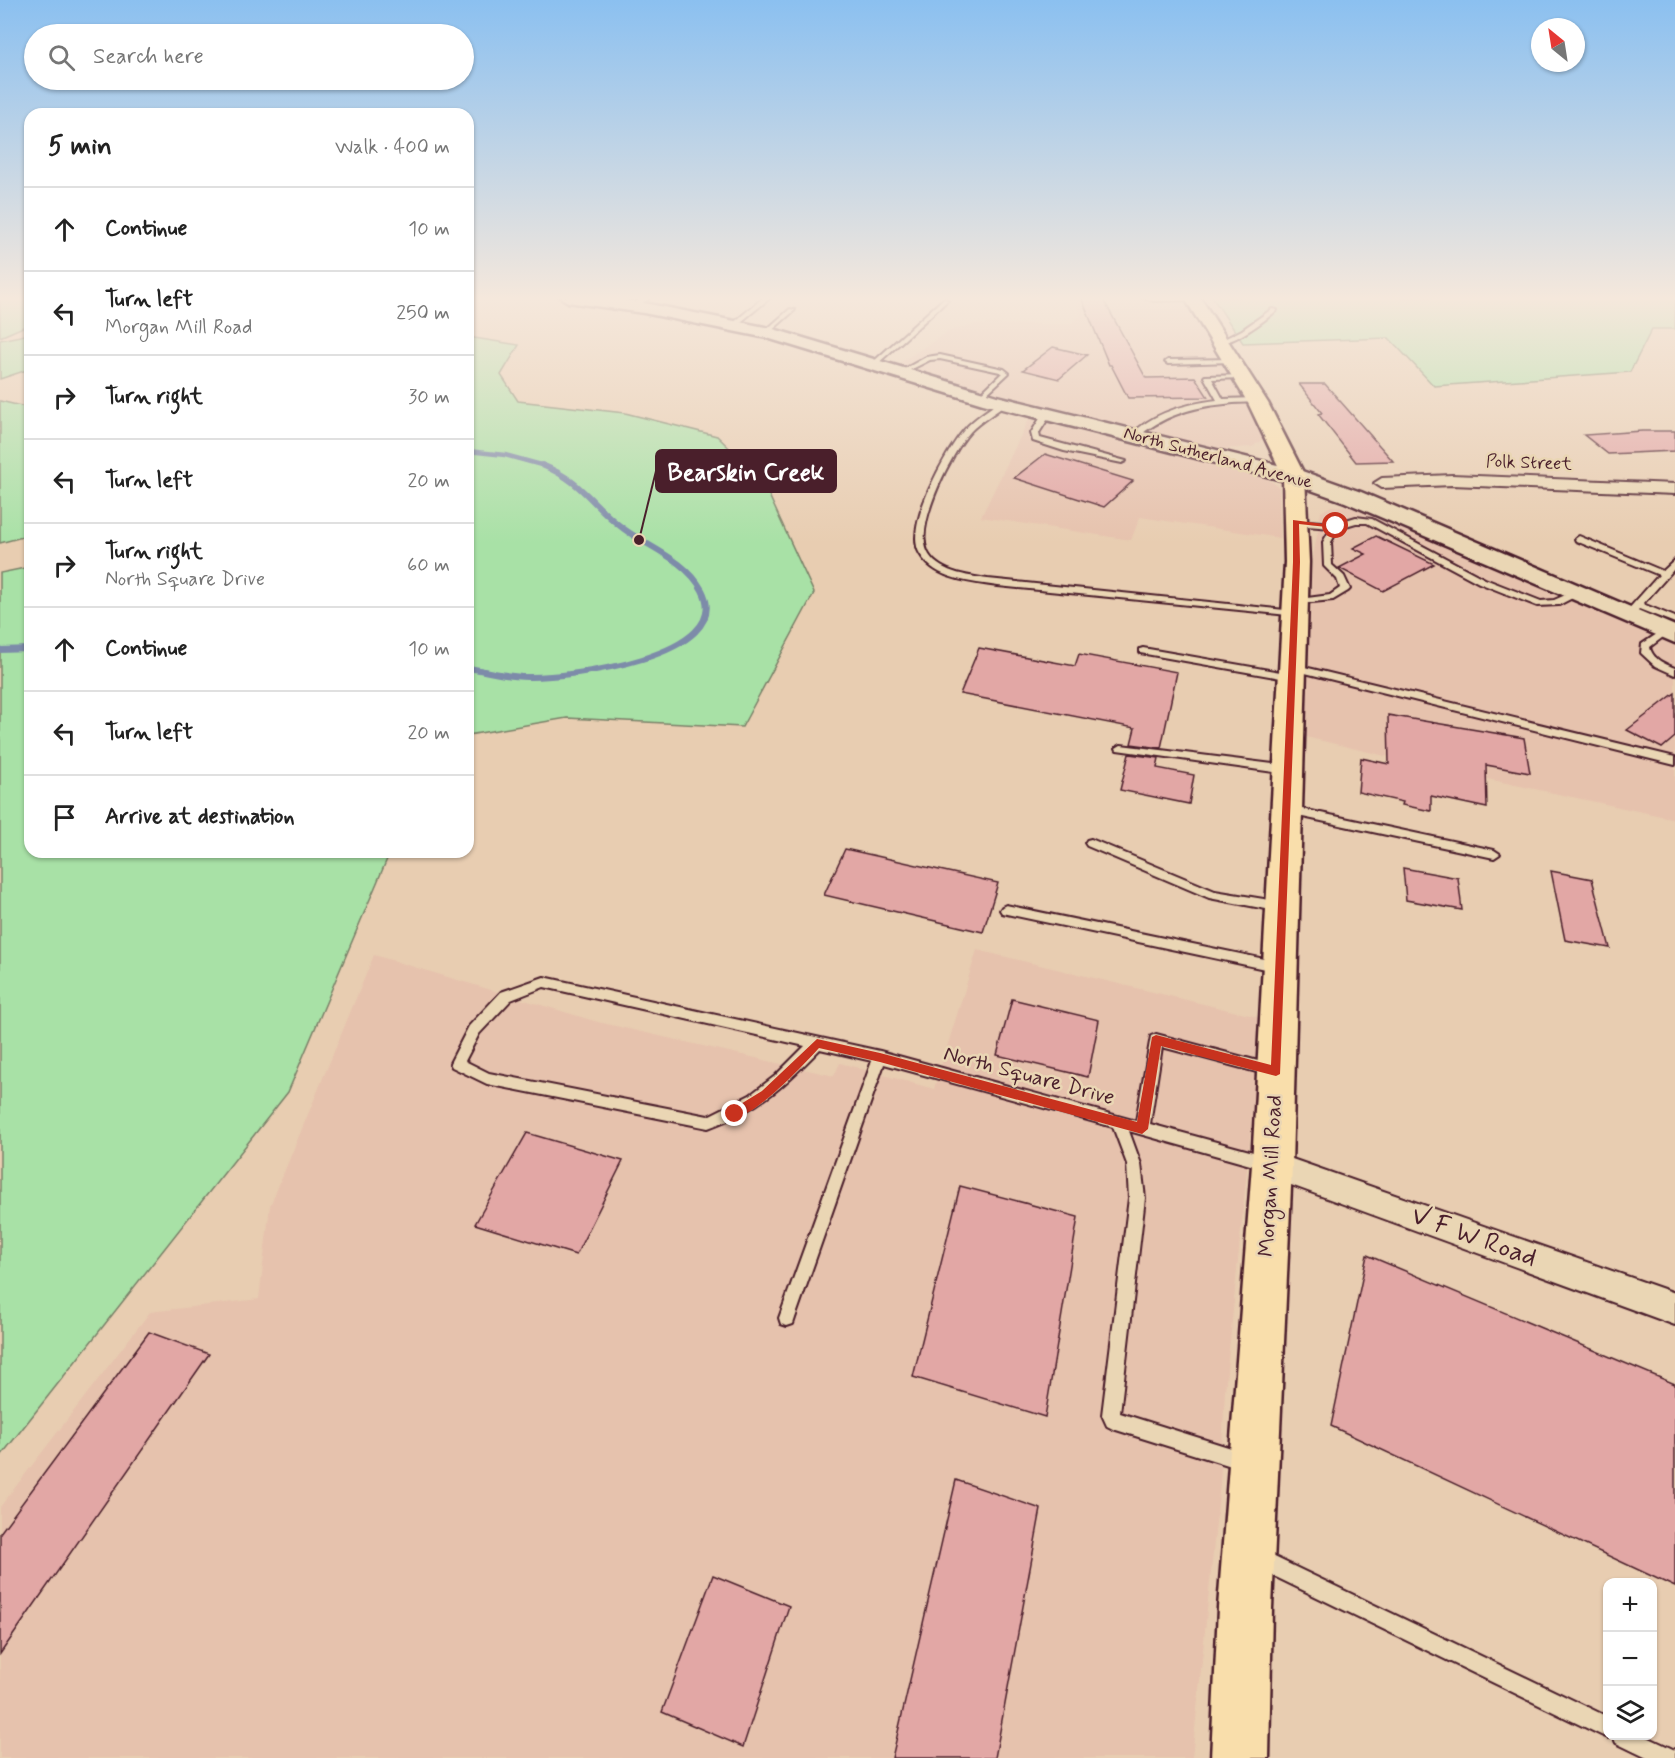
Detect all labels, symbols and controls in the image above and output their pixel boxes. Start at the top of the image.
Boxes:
north arrow [1531,18,1585,72]
search box [24,24,474,90]
icon: search [45,41,78,74]
text: Search here [93,43,204,71]
text: 5 min [48,130,112,164]
text: Walk · 400 m [335,134,450,161]
icon: ahead [48,213,81,246]
text: Continue [105,215,187,243]
text: 10 m [408,216,450,243]
text: Turn left [105,286,193,314]
icon: left [48,297,81,330]
text: 250 m [396,300,450,327]
text: Morgan Mill Road [105,314,252,341]
icon: right [48,381,81,414]
text: Turn right [105,383,203,411]
text: 30 m [408,384,450,411]
street label: North Sutherland Avenue [1121,421,1315,495]
callout: Bearskin Creek [656,450,836,492]
street label: Polk Street [1486,450,1573,477]
text: Bearskin Creek [668,458,825,489]
icon: left [48,465,81,498]
text: Turn left [105,467,193,495]
text: 20 m [407,468,450,495]
route start [1322,512,1348,538]
text: Turn right [105,538,203,566]
icon: right [48,549,81,582]
text: 60 m [407,552,450,579]
text: North Square Drive [105,566,265,593]
icon: ahead [48,633,81,666]
text: Continue [105,635,187,663]
text: 10 m [408,636,450,663]
icon: left [48,717,81,750]
text: Turn left [105,719,193,747]
text: 20 m [407,720,450,747]
icon: arrive [48,801,81,834]
text: Arrive at destination [105,803,295,831]
street label: North Square Drive [940,1040,1118,1112]
street label: Morgan Mill Road [1253,1094,1292,1258]
route end [721,1100,747,1126]
street label: V F W Road [1406,1198,1542,1276]
map controls [1603,1578,1657,1740]
button: + [1603,1578,1657,1632]
button: − [1603,1632,1657,1686]
button: layers [1603,1686,1657,1740]

